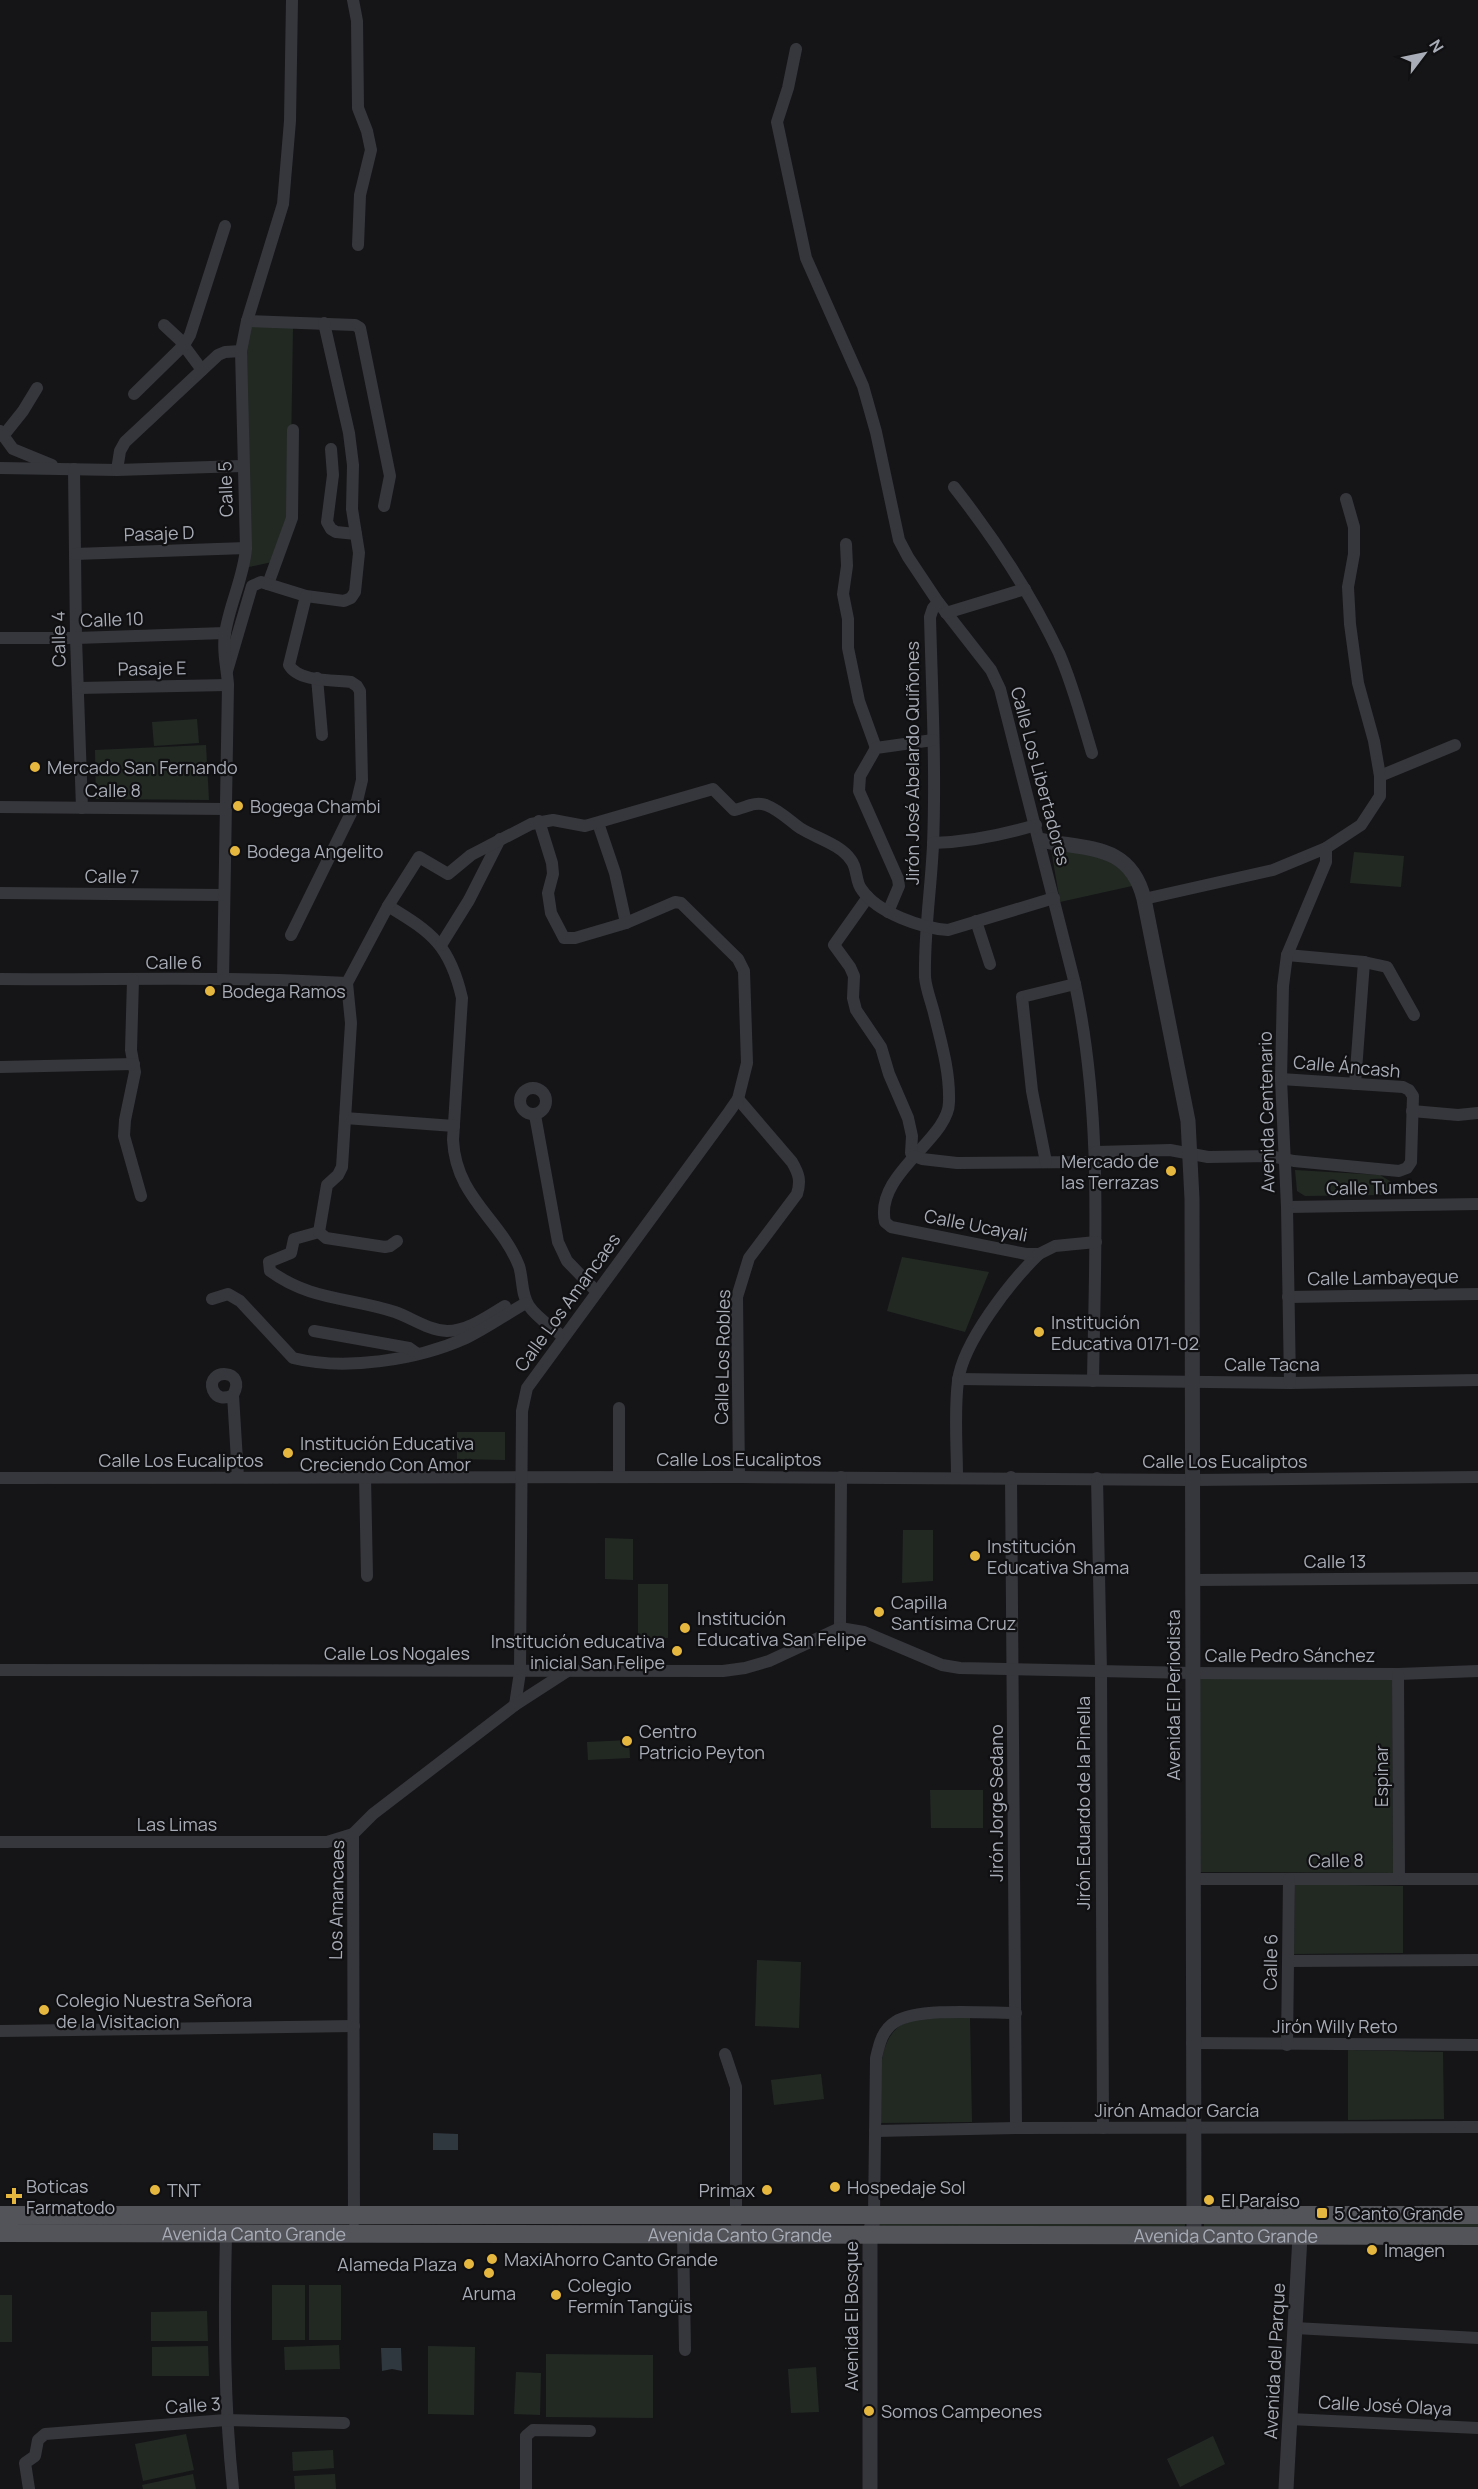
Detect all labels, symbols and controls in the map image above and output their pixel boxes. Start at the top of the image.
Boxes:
north arrow [1394,24,1454,84]
text: N [1424,35,1449,57]
street label: Calle 5 [212,461,238,517]
street label: Pasaje D [123,520,195,546]
street label: Calle 10 [80,606,144,632]
street label: Calle 4 [46,611,70,667]
street label: Jirón José Abelardo Quiñones [900,641,924,885]
street label: Pasaje E [117,655,187,681]
street label: Calle Los Libertadores [1006,684,1076,868]
place label: Mercado San Fernando [47,755,238,779]
marker: Mercado San Fernando [28,760,42,774]
street label: Calle 8 [85,778,141,802]
place label: Bogega Chambi [250,794,381,818]
marker: Bogega Chambi [231,799,245,813]
place label: Bodega Angelito [247,839,383,863]
marker: Bodega Angelito [228,844,242,858]
street label: Calle 7 [85,864,139,888]
street label: Calle 6 [146,950,202,974]
place label: Bodega Ramos [222,979,346,1003]
marker: Bodega Ramos [203,984,217,998]
street label: Avenida Centenario [1253,1031,1279,1193]
street label: Calle Áncash [1292,1049,1402,1083]
place label: Mercado de las Terrazas [1061,1149,1159,1194]
marker: Mercado de las Terrazas [1164,1164,1178,1178]
street label: Calle Tumbes [1326,1174,1438,1200]
street label: Calle Ucayali [922,1203,1030,1247]
street label: Calle Los Amancaes [509,1228,625,1376]
street label: Calle Lambayeque [1307,1264,1459,1290]
street label: Calle Los Robles [709,1289,735,1425]
place label: Institución Educativa 0171-02 [1051,1310,1199,1355]
marker: Institución Educativa 0171-02 [1032,1325,1046,1339]
street label: Calle Tacna [1224,1352,1320,1376]
place label: Institución Educativa Creciendo Con Amor [300,1431,474,1476]
marker: Institución Educativa Creciendo Con Amor [281,1446,295,1460]
street label: Calle Los Eucaliptos [657,1447,821,1471]
street label: Calle Los Eucaliptos [99,1448,263,1472]
street label: Calle Los Eucaliptos [1143,1449,1307,1473]
place label: Institución Educativa Shama [987,1534,1129,1579]
marker: Institución Educativa Shama [968,1549,982,1563]
street label: Calle 13 [1304,1549,1366,1573]
place label: Capilla Santísima Cruz [891,1590,1016,1635]
marker: Capilla Santísima Cruz [872,1605,886,1619]
place label: Institución Educativa San Felipe [697,1606,866,1651]
street label: Avenida El Periodista [1161,1609,1185,1781]
marker: Institución Educativa San Felipe [678,1621,692,1635]
place label: Institución educativa inicial San Felipe [491,1629,665,1674]
street label: Calle Los Nogales [324,1641,470,1665]
street label: Calle Pedro Sánchez [1205,1643,1375,1667]
marker: Institución educativa inicial San Felipe [670,1644,684,1658]
street label: Jirón Eduardo de la Pinella [1071,1696,1095,1910]
place label: Centro Patricio Peyton [639,1719,765,1764]
street label: Jirón Jorge Sedano [984,1724,1008,1882]
marker: Centro Patricio Peyton [620,1734,634,1748]
street label: Espinar [1369,1745,1393,1807]
street label: Las Limas [137,1812,217,1836]
street label: Los Amancaes [323,1840,349,1960]
street label: Calle 8 [1308,1848,1364,1872]
street label: Calle 6 [1258,1934,1282,1990]
place label: Colegio Nuestra Señora de la Visitacion [56,1988,252,2033]
marker: Colegio Nuestra Señora de la Visitacion [37,2003,51,2017]
street label: Jirón Willy Reto [1272,2014,1398,2038]
street label: Jirón Amador García [1095,2098,1259,2122]
place label: Boticas Farmatodo [26,2174,115,2219]
place label: Hospedaje Sol [847,2175,966,2199]
place label: TNT [167,2178,201,2202]
place label: Primax [699,2178,755,2202]
marker: Hospedaje Sol [828,2180,842,2194]
marker: TNT [148,2183,162,2197]
marker: Primax [760,2183,774,2197]
place label: El Paraíso [1221,2188,1300,2212]
marker: Boticas Farmatodo [7,2189,21,2203]
marker: El Paraíso [1202,2193,1216,2207]
place label: 5 Canto Grande [1334,2201,1463,2225]
marker: 5 Canto Grande [1315,2206,1329,2220]
street label: Avenida Canto Grande [162,2221,346,2246]
street label: Avenida Canto Grande [648,2222,832,2247]
street label: Avenida Canto Grande [1134,2223,1318,2248]
place label: Imagen [1384,2238,1445,2262]
street label: Avenida El Bosque [839,2241,863,2391]
marker: Imagen [1365,2243,1379,2257]
place label: MaxiAhorro Canto Grande [504,2247,718,2271]
place label: Alameda Plaza [337,2252,457,2276]
marker: MaxiAhorro Canto Grande [485,2252,499,2266]
marker: Alameda Plaza [462,2257,476,2271]
marker: Aruma [482,2266,496,2280]
place label: Colegio Fermín Tangüis [568,2273,693,2318]
place label: Aruma [462,2281,516,2305]
street label: Avenida del Parque [1258,2282,1290,2440]
marker: Colegio Fermín Tangüis [549,2288,563,2302]
street label: Calle José Olaya [1318,2390,1452,2420]
street label: Calle 3 [165,2391,221,2419]
place label: Somos Campeones [881,2399,1042,2423]
marker: Somos Campeones [862,2404,876,2418]

